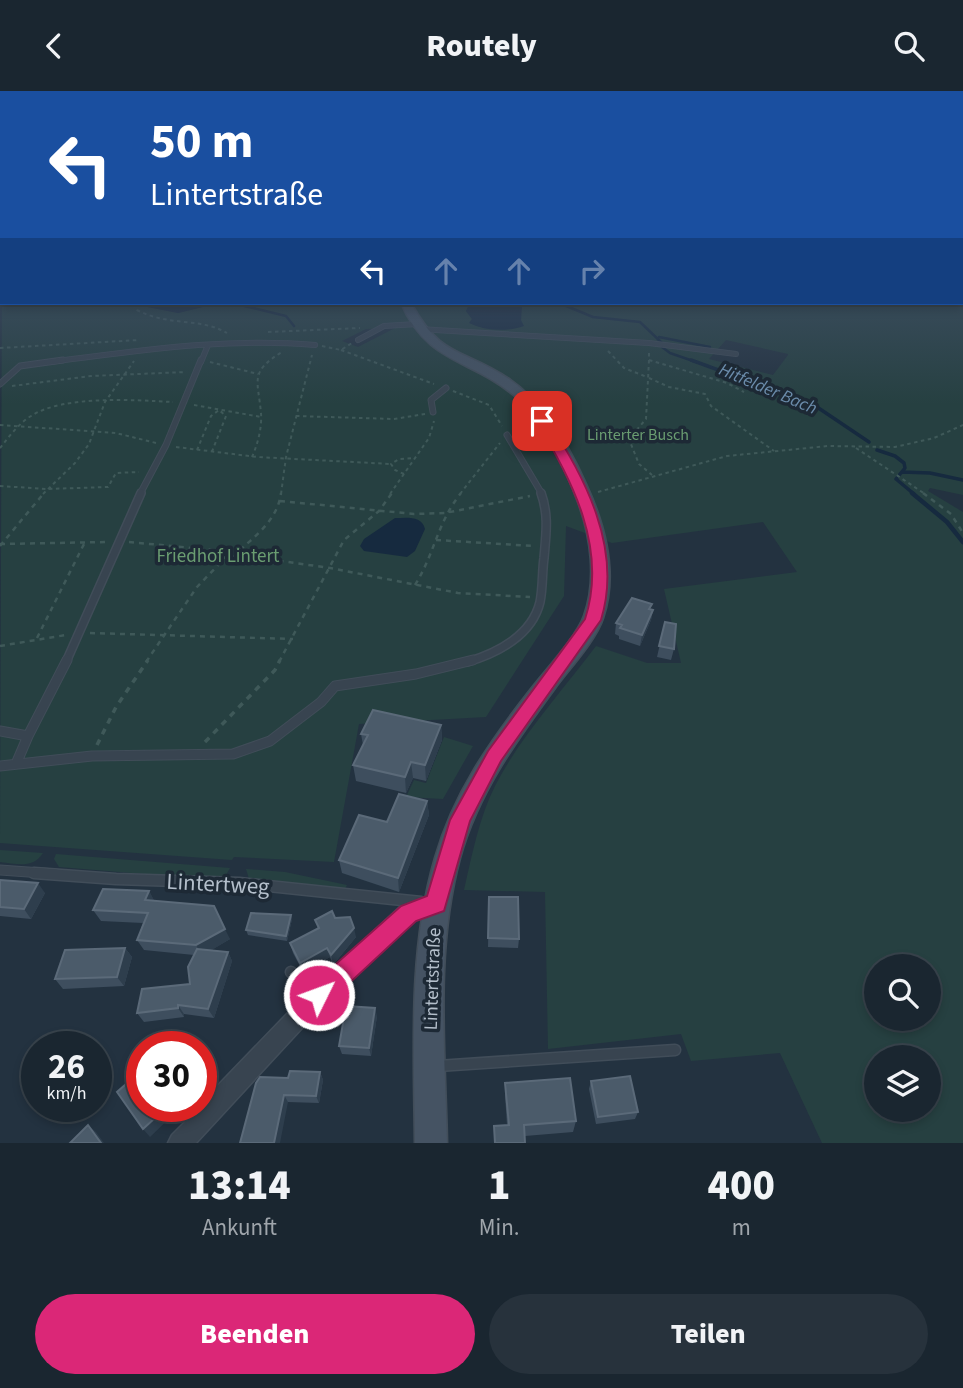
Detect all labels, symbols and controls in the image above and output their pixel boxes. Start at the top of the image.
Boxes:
text: Routely [426,23,537,69]
icon: back [35,27,73,65]
icon: search [890,27,928,65]
text: 50 m [150,107,254,177]
icon: left [35,119,126,210]
text: Lintertstraße [150,172,323,218]
icon: left [354,252,392,290]
icon: ahead [427,252,465,290]
icon: ahead [500,252,538,290]
icon: right [573,252,611,290]
water label: Hitfelder Bach [715,357,821,421]
pin [512,391,572,451]
icon: arrive [523,402,561,440]
park label: Linterter Busch [587,424,689,446]
park label: Friedhof Lintert [156,543,280,570]
street label: Lintertweg [166,865,271,903]
street label: Lintertstraße [418,927,448,1031]
map controls [864,954,941,1122]
button: search [864,954,941,1031]
position arrow [282,958,356,1032]
speed limit sign: 30 [126,1031,217,1122]
text: 26 [48,1042,85,1092]
button: layers [864,1045,941,1122]
text: km/h [47,1081,86,1106]
text: 13:14 [188,1156,291,1216]
text: 1 [488,1156,510,1216]
text: 400 [708,1156,775,1216]
text: Ankunft [202,1211,277,1244]
text: Min. [479,1211,520,1244]
text: m [732,1211,751,1244]
button: Beenden [35,1294,475,1374]
button: Teilen [489,1294,928,1374]

